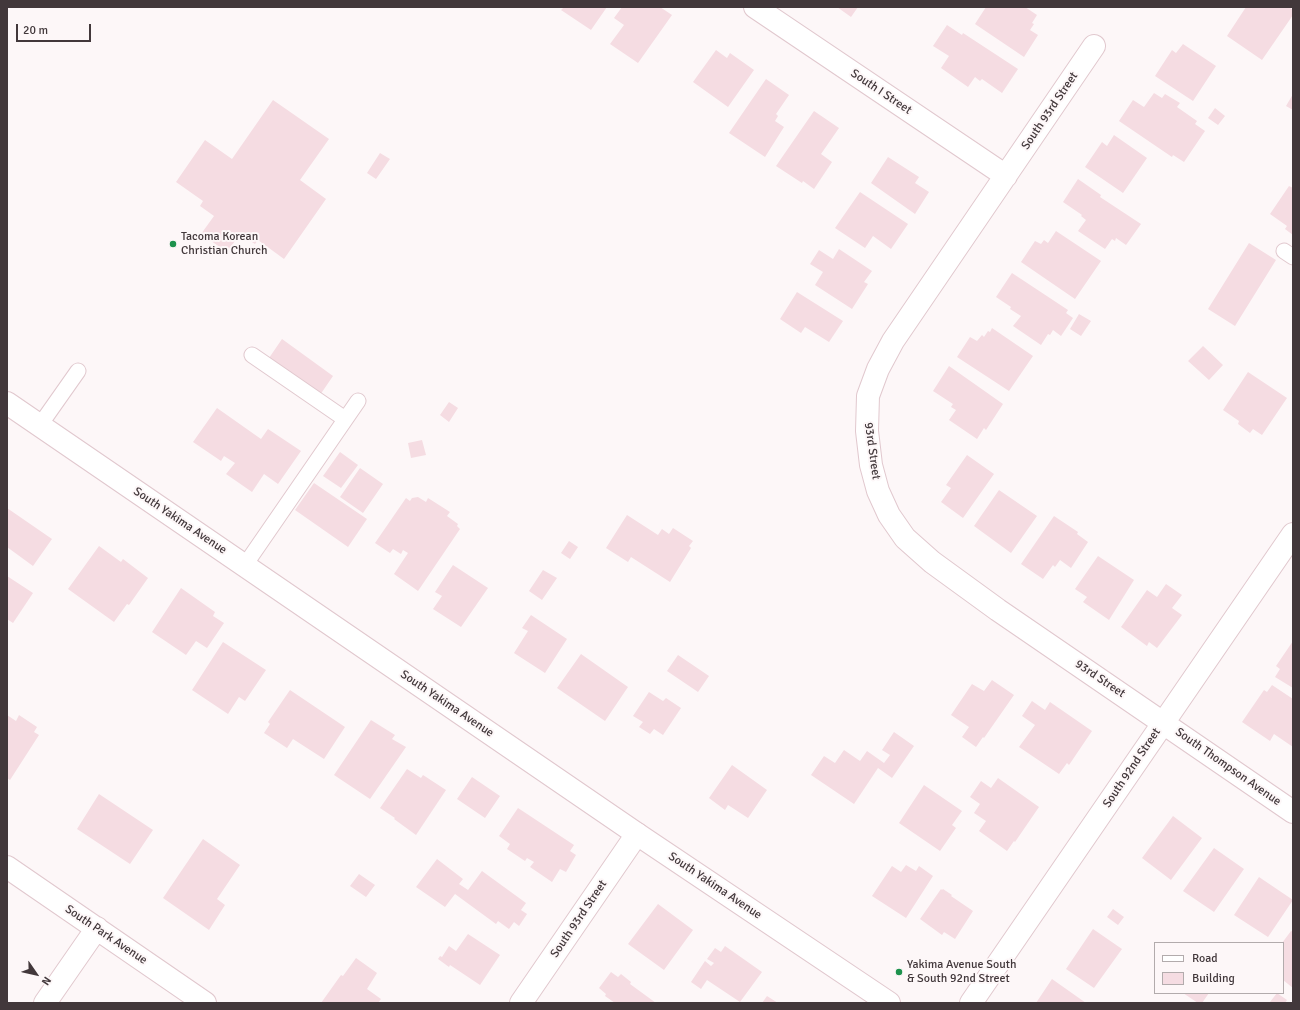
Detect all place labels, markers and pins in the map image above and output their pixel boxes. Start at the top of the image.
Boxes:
place label: Tacoma Korean Christian Church [181,230,267,258]
marker: Tacoma Korean Christian Church [168,239,178,249]
place label: Yakima Avenue South & South 92nd Street [907,958,1016,986]
marker: Yakima Avenue South & South 92nd Street [894,967,904,977]

